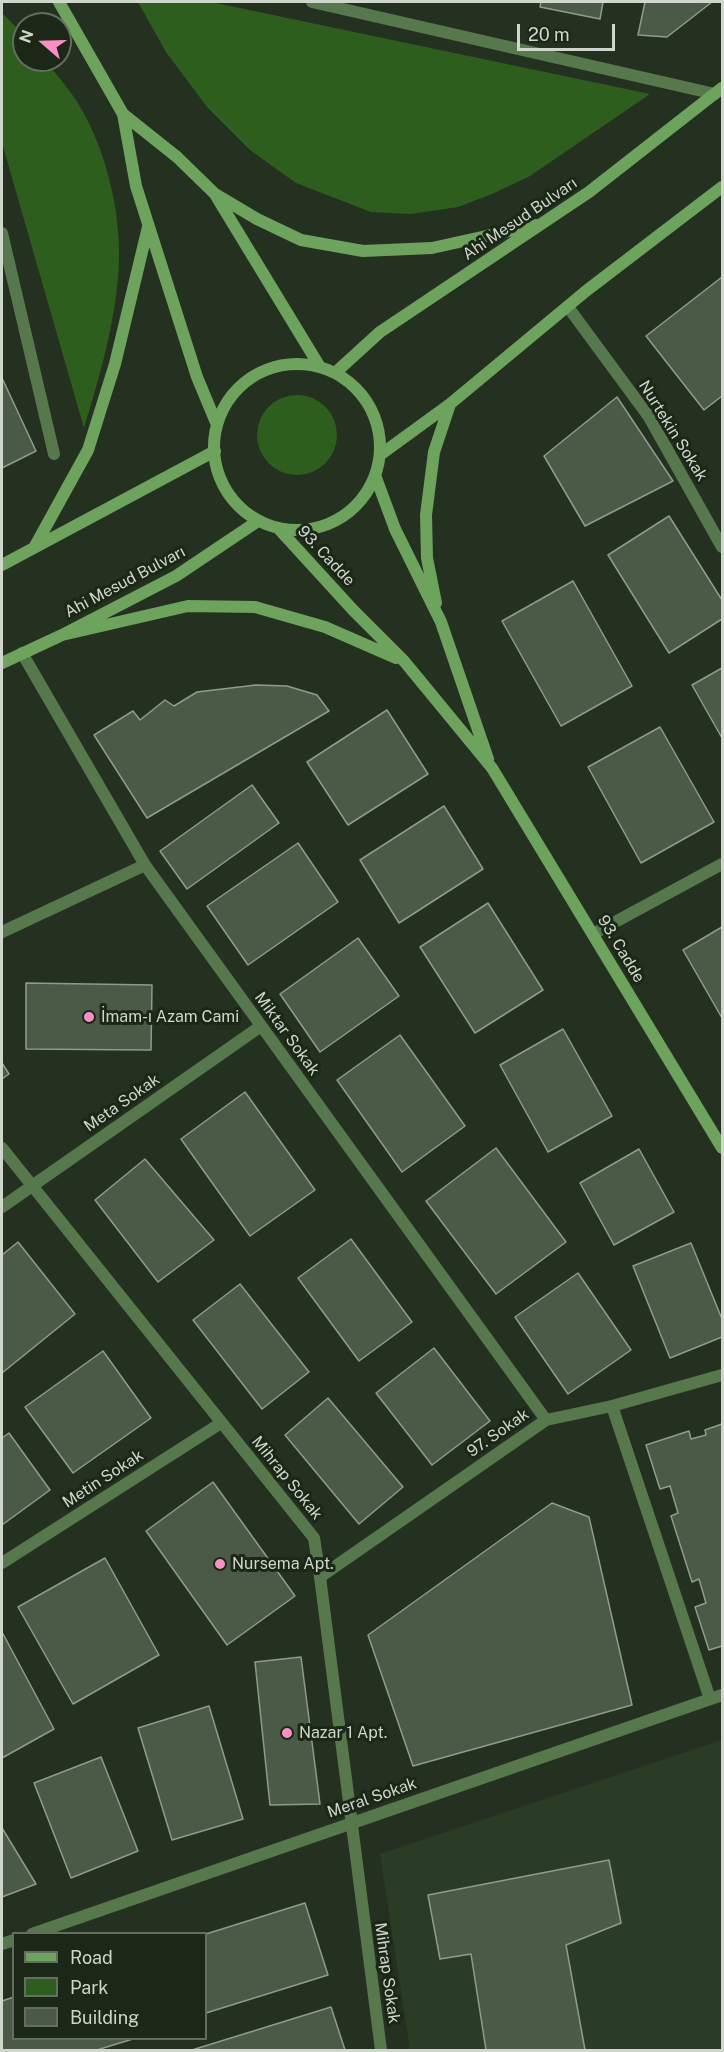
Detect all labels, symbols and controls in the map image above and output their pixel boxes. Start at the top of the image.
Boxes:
north arrow [12,12,72,72]
scale bar [520,12,618,50]
text: 20 m [528,24,570,45]
text: N [15,27,38,45]
street label: Ahi Mesud Bulvarı [459,174,581,264]
street label: Nurtekin Sokak [634,377,712,485]
street label: 93. Cadde [293,522,359,590]
street label: Ahi Mesud Bulvarı [61,542,189,622]
street label: 93. Cadde [593,912,649,986]
street label: Miktar Sokak [250,989,324,1079]
place label: İmam-ı Azam Cami [101,1007,239,1027]
marker: İmam-ı Azam Cami [82,1010,96,1024]
street label: Meta Sokak [80,1070,164,1136]
street label: 97. Sokak [463,1405,533,1461]
street label: Mihrap Sokak [247,1432,327,1524]
street label: Metin Sokak [59,1446,147,1512]
place label: Nursema Apt. [232,1554,334,1574]
marker: Nursema Apt. [213,1557,227,1571]
place label: Nazar 1 Apt. [299,1723,387,1743]
marker: Nazar 1 Apt. [280,1726,294,1740]
street label: Meral Sokak [325,1774,419,1822]
street label: Mihrap Sokak [370,1921,404,2025]
legend [12,1932,207,2040]
text: Road [70,1947,113,1968]
text: Park [70,1977,108,1998]
text: Building [70,2007,139,2028]

